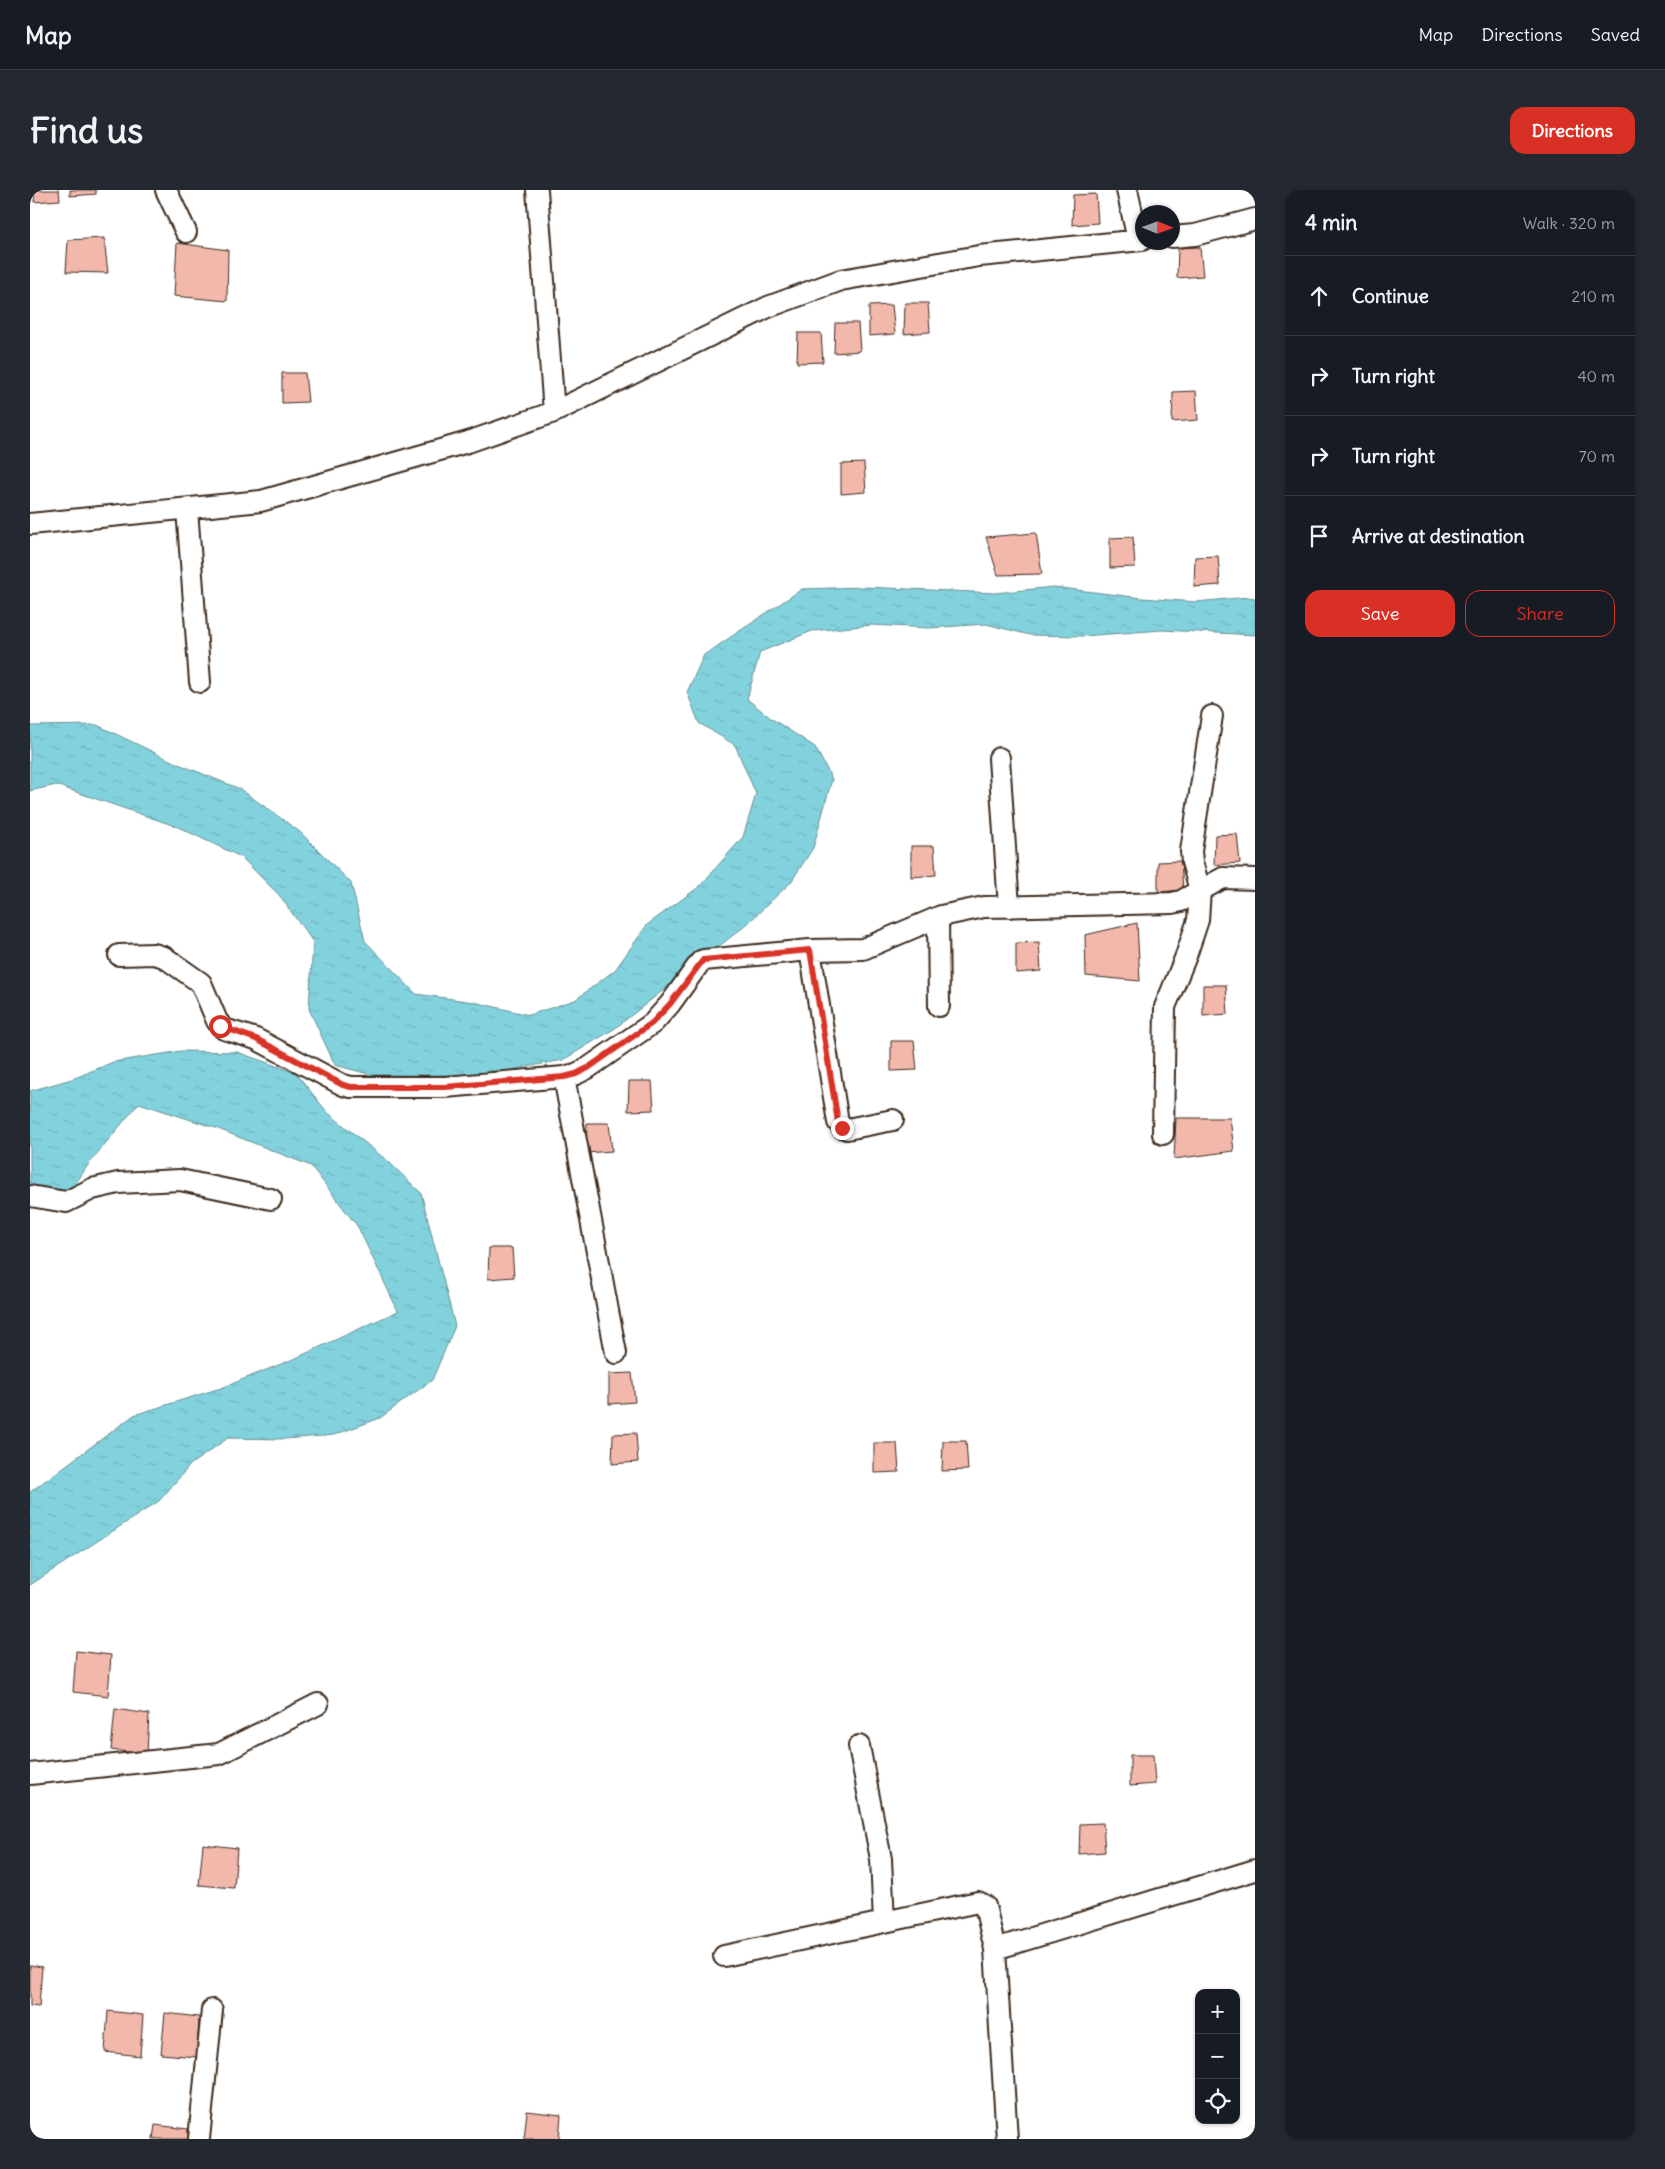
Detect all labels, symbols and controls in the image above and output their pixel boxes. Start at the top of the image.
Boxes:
text: Map [25,20,72,50]
text: Map [1418,23,1453,46]
text: Directions [1481,23,1563,46]
text: Saved [1591,23,1640,46]
button: Directions [1510,107,1635,154]
text: Find us [30,108,143,152]
north arrow [1135,205,1180,250]
text: 4 min [1305,209,1357,236]
text: Walk · 320 m [1523,213,1615,233]
icon: ahead [1305,282,1333,310]
text: Continue [1352,284,1429,308]
text: 210 m [1572,286,1615,306]
icon: right [1305,362,1333,390]
text: Turn right [1352,364,1435,388]
text: 40 m [1577,366,1615,386]
icon: right [1305,442,1333,470]
text: Turn right [1352,444,1435,468]
text: 70 m [1579,446,1615,466]
icon: arrive [1305,522,1333,550]
text: Arrive at destination [1352,524,1525,548]
button: Save [1305,590,1455,637]
button: Share [1465,590,1615,637]
route start [209,1015,232,1038]
route end [831,1117,854,1140]
map controls [1195,1989,1240,2124]
button: + [1195,1989,1240,2034]
button: − [1195,2034,1240,2079]
button: locate [1195,2079,1240,2124]

